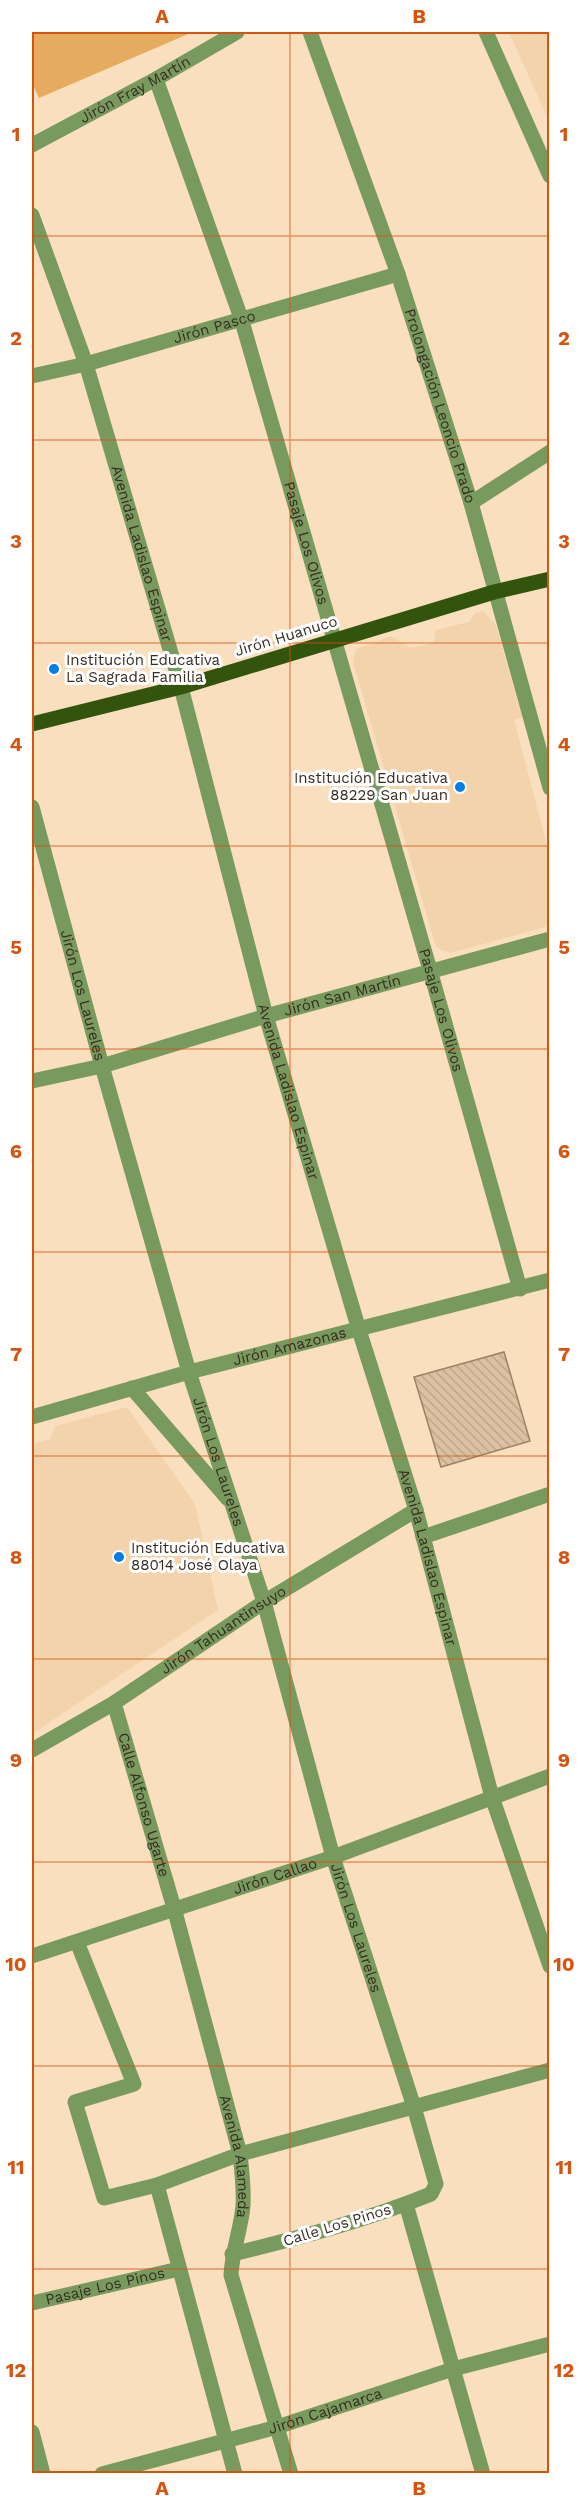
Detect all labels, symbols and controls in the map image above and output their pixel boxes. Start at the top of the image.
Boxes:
text: A [155,4,169,28]
text: B [412,4,426,28]
street label: Jirón Fray Martín [77,52,194,127]
text: 1 [12,122,20,146]
text: 1 [560,122,568,146]
street label: Prolongación Leoncio Prado [401,306,480,506]
street label: Jirón Pasco [171,307,258,347]
text: 2 [10,326,22,350]
text: 2 [558,326,570,350]
street label: Avenida Ladislao Espinar [107,463,176,644]
street label: Pasaje Los Olivos [280,479,333,607]
text: 3 [10,529,22,553]
text: 3 [558,529,570,553]
street label: Jirón Huanuco [233,612,339,660]
place label: Institución Educativa La Sagrada Familia [66,651,221,686]
marker: Institución Educativa La Sagrada Familia [47,662,61,676]
text: 4 [10,732,23,756]
text: 4 [558,732,571,756]
place label: Institución Educativa 88229 San Juan [294,769,448,804]
marker: Institución Educativa 88229 San Juan [453,780,467,794]
street label: Jirón Los Laureles [57,928,109,1063]
text: 5 [10,935,22,959]
text: 5 [558,935,570,959]
street label: Pasaje Los Olivos [415,946,467,1074]
street label: Jirón San Martín [282,971,403,1020]
street label: Avenida Ladislao Espinar [254,1002,323,1182]
text: 6 [10,1139,22,1163]
text: 6 [558,1139,570,1163]
street label: Jirón Amazonas [231,1323,348,1369]
text: 7 [10,1342,22,1366]
text: 7 [558,1342,570,1366]
street label: Jirón Los Laureles [189,1395,248,1529]
street label: Avenida Ladislao Espinar [395,1467,461,1648]
place label: Institución Educativa 88014 José Olaya [131,1539,286,1574]
text: 8 [10,1545,22,1569]
text: 8 [558,1545,570,1569]
marker: Institución Educativa 88014 José Olaya [112,1550,126,1564]
street label: Jirón Tahuantinsuyo [157,1582,289,1678]
street label: Calle Alfonso Ugarte [114,1731,173,1879]
text: 9 [10,1748,22,1772]
text: 9 [558,1748,570,1772]
street label: Jirón Callao [231,1854,319,1898]
street label: Jirón Los Laureles [327,1861,385,1995]
text: 10 [5,1952,27,1976]
text: 10 [553,1952,575,1976]
street label: Avenida Alameda [216,2093,252,2220]
text: 11 [7,2155,25,2179]
text: 11 [555,2155,573,2179]
street label: Calle Los Pinos [281,2200,393,2250]
street label: Pasaje Los Pinos [44,2264,167,2309]
text: 12 [6,2358,26,2382]
text: 12 [554,2358,574,2382]
street label: Jirón Cajamarca [266,2384,385,2438]
text: A [155,2476,169,2500]
text: B [412,2476,426,2500]

